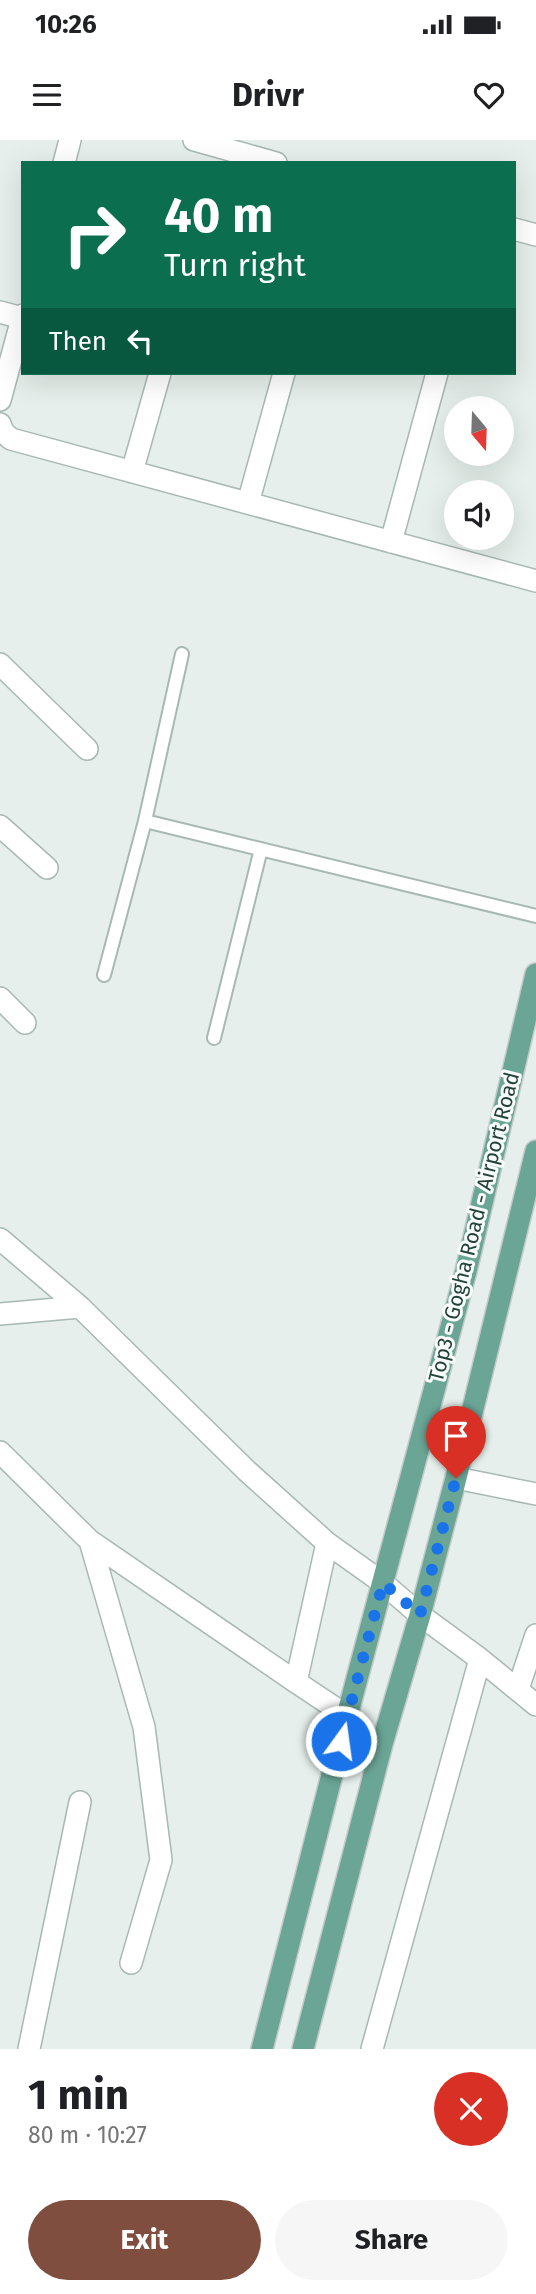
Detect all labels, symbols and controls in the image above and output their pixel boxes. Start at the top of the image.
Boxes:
text: 10:26 [35,9,97,40]
icon: menu [28,76,66,114]
text: Drivr [232,76,304,114]
icon: heart [470,76,508,114]
text: 40 m [164,186,273,245]
icon: right [49,189,140,280]
text: Turn right [164,246,306,284]
icon: left [121,322,159,360]
text: Then [49,326,107,357]
north arrow [444,396,514,466]
map controls [444,396,514,550]
button: sound [444,480,514,550]
street label: Top3 - Gogha Road - Airport Road [423,1069,525,1385]
pin [426,1406,486,1478]
icon: arrive [437,1417,475,1455]
position arrow [304,1704,378,1778]
text: 1 min [28,2070,129,2120]
button: close [434,2072,508,2146]
text: 80 m · 10:27 [28,2121,147,2149]
button: Exit [28,2200,261,2280]
button: Share [275,2200,508,2280]

